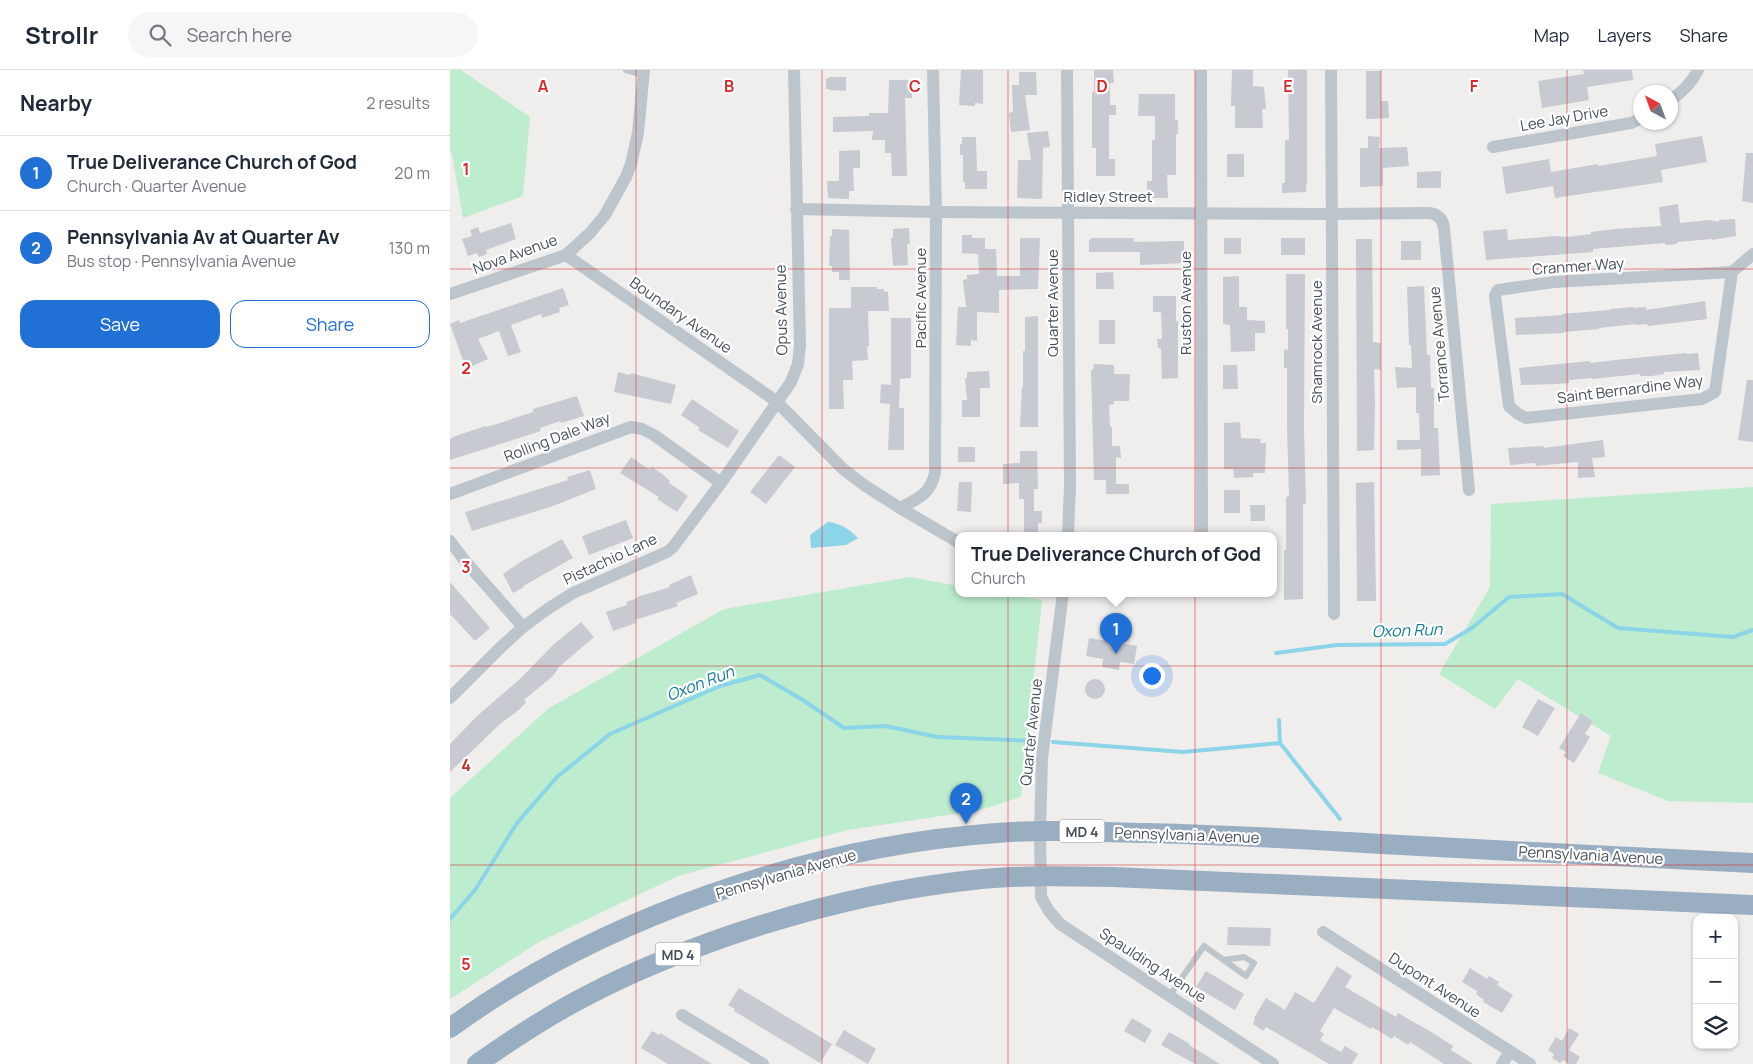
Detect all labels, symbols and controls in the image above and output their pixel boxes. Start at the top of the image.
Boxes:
search box [128,12,478,57]
text: Strollr [25,18,98,51]
icon: search [146,21,174,49]
text: Search here [186,22,292,48]
text: Map [1534,23,1569,47]
text: Layers [1597,23,1651,47]
text: Share [1679,23,1728,47]
text: A [538,75,549,97]
text: B [724,75,734,97]
text: C [909,75,921,97]
text: D [1096,75,1108,97]
text: E [1283,75,1293,97]
text: F [1470,75,1479,97]
north arrow [1633,85,1678,130]
text: Nearby [20,89,92,117]
text: 2 results [366,92,430,114]
street label: Lee Jay Drive [1518,100,1610,136]
text: True Deliverance Church of God [67,149,357,175]
text: 1 [462,158,470,180]
text: 1 [32,162,40,184]
text: 20 m [394,162,430,184]
text: Church · Quarter Avenue [67,175,246,197]
street label: Ridley Street [1064,186,1152,207]
text: Pennsylvania Av at Quarter Av [67,224,340,250]
street label: Nova Avenue [470,229,560,279]
text: 2 [31,237,41,259]
text: 130 m [388,237,430,259]
street label: Pacific Avenue [910,248,931,348]
street label: Quarter Avenue [1042,249,1063,357]
text: Bus stop · Pennsylvania Avenue [67,250,296,272]
street label: Ruston Avenue [1175,251,1196,355]
street label: Cranmer Way [1531,252,1625,280]
street label: Opus Avenue [770,264,792,356]
street label: Boundary Avenue [626,272,737,358]
street label: Shamrock Avenue [1306,280,1327,404]
street label: Torrance Avenue [1423,285,1454,402]
button: Save [20,300,220,348]
button: Share [230,300,430,348]
text: 2 [461,357,471,379]
street label: Saint Bernardine Way [1556,370,1704,408]
street label: Rolling Dale Way [501,407,613,467]
street label: Pistachio Lane [560,528,660,590]
popup [955,532,1277,597]
text: True Deliverance Church of God [971,541,1261,567]
text: 3 [461,556,471,578]
text: Church [971,567,1025,589]
pin: 1 [1100,613,1132,654]
water label: Oxon Run [1371,618,1443,642]
water label: Oxon Run [663,660,737,706]
your location [1139,663,1165,689]
street label: Quarter Avenue [1015,677,1047,787]
text: 4 [461,754,471,776]
pin: 2 [950,783,982,824]
road number: MD 4 [1060,819,1104,842]
street label: Pennsylvania Avenue [1114,822,1260,848]
street label: Pennsylvania Avenue [1518,841,1664,869]
street label: Pennsylvania Avenue [713,844,859,904]
map controls [1693,914,1738,1049]
button: + [1693,914,1738,959]
street label: Spaulding Avenue [1096,923,1211,1008]
road number: MD 4 [656,942,700,966]
street label: Dupont Avenue [1385,947,1485,1023]
text: 5 [461,953,471,975]
button: − [1693,959,1738,1004]
button: layers [1693,1004,1738,1049]

